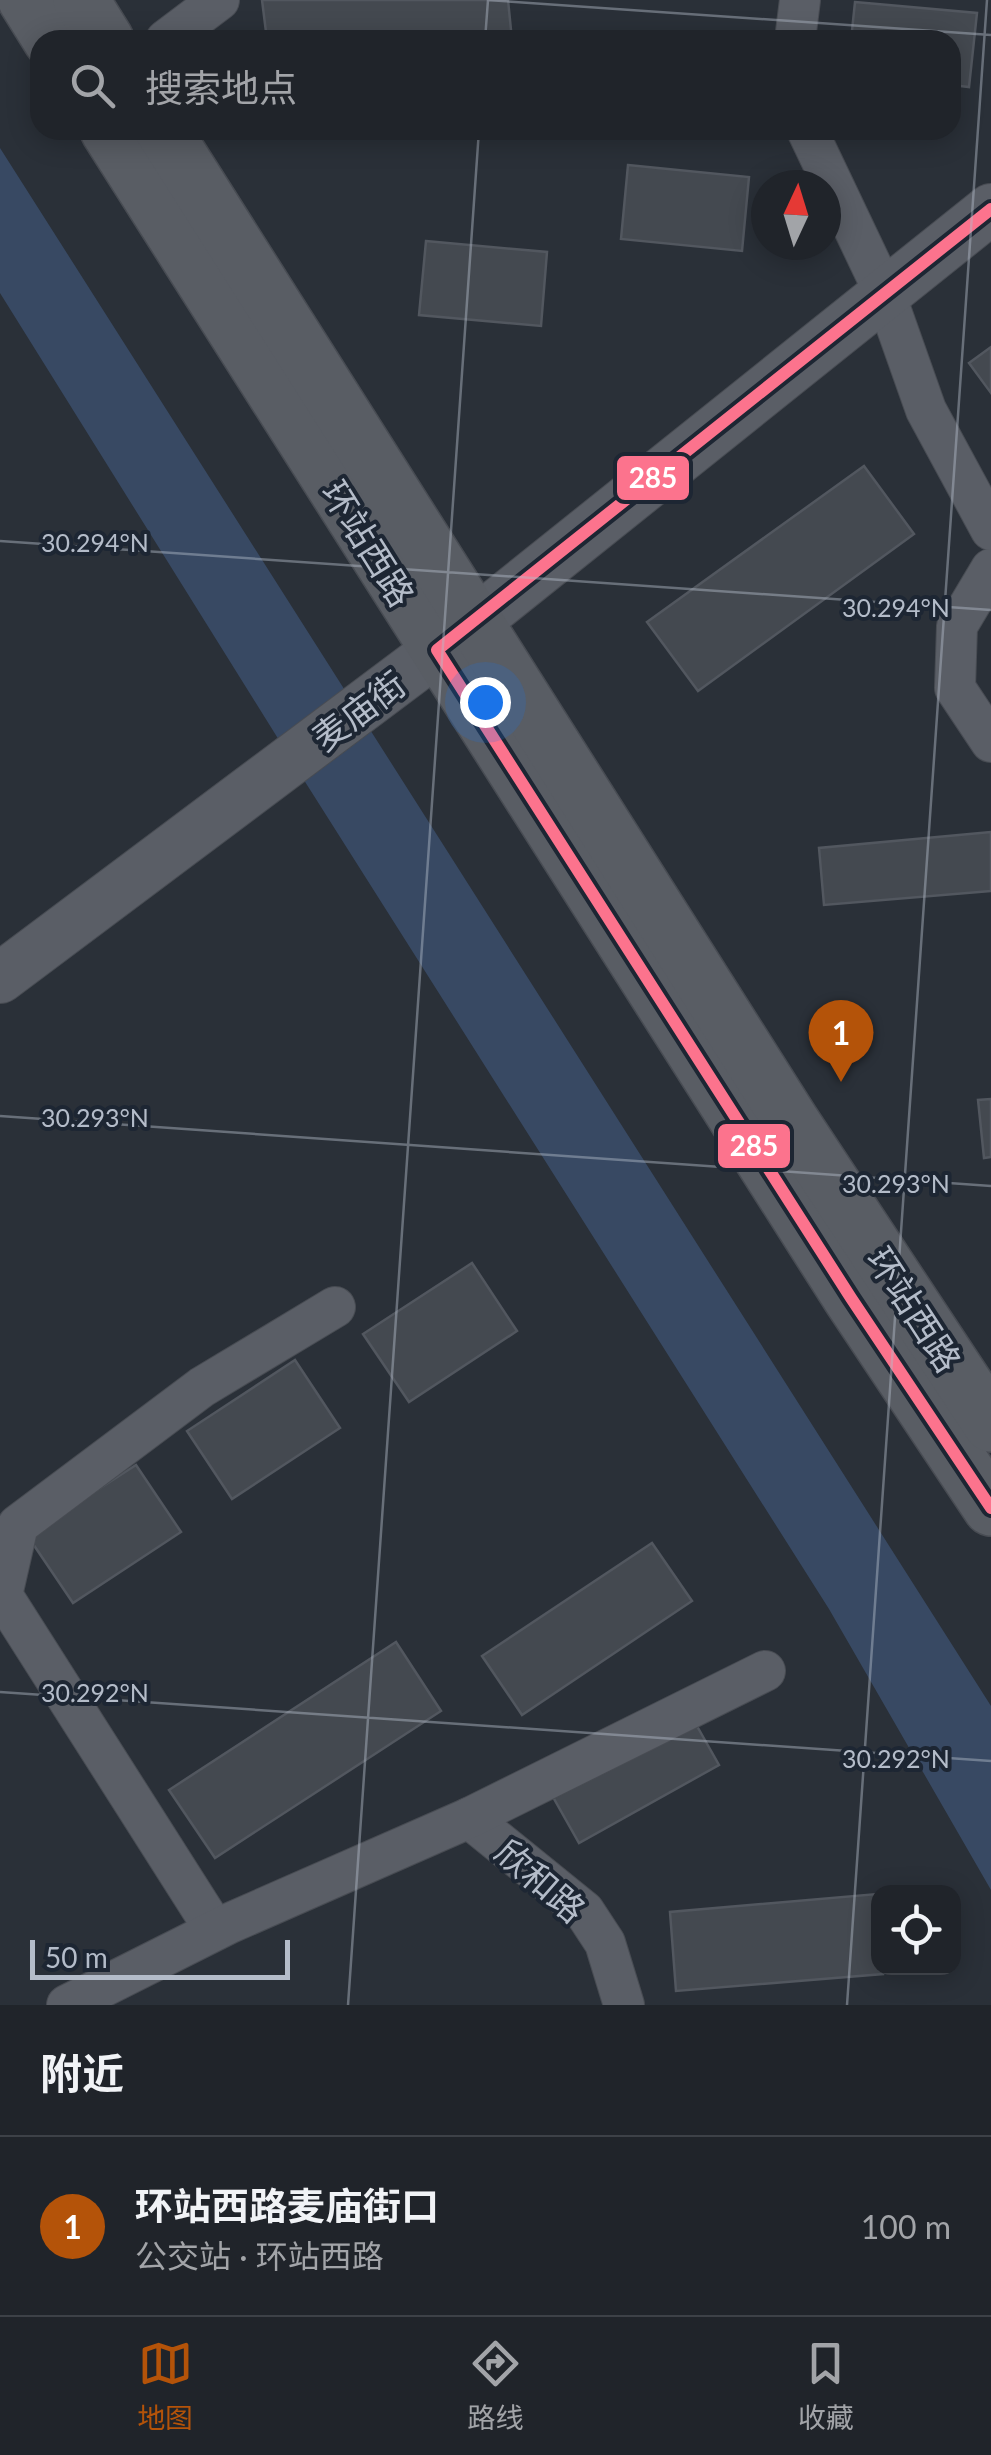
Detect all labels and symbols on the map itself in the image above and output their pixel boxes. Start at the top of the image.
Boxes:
north arrow [751,170,841,260]
line badge: 285 [615,454,691,502]
text: 285 [629,460,677,494]
street label: 环站西路 [314,473,424,613]
text: 30.294°N [41,527,149,557]
text: 30.294°N [842,592,950,622]
street label: 麦庙街 [303,662,413,758]
your location [460,677,511,728]
pin: 1 [808,1000,874,1082]
text: 30.293°N [41,1102,149,1132]
line badge: 285 [716,1122,792,1170]
text: 285 [730,1128,778,1162]
text: 30.293°N [842,1168,950,1198]
street label: 环站西路 [859,1239,971,1379]
text: 30.292°N [41,1677,149,1707]
text: 30.292°N [842,1743,950,1773]
street label: 欣和路 [488,1830,594,1930]
scale bar [30,1935,290,1980]

